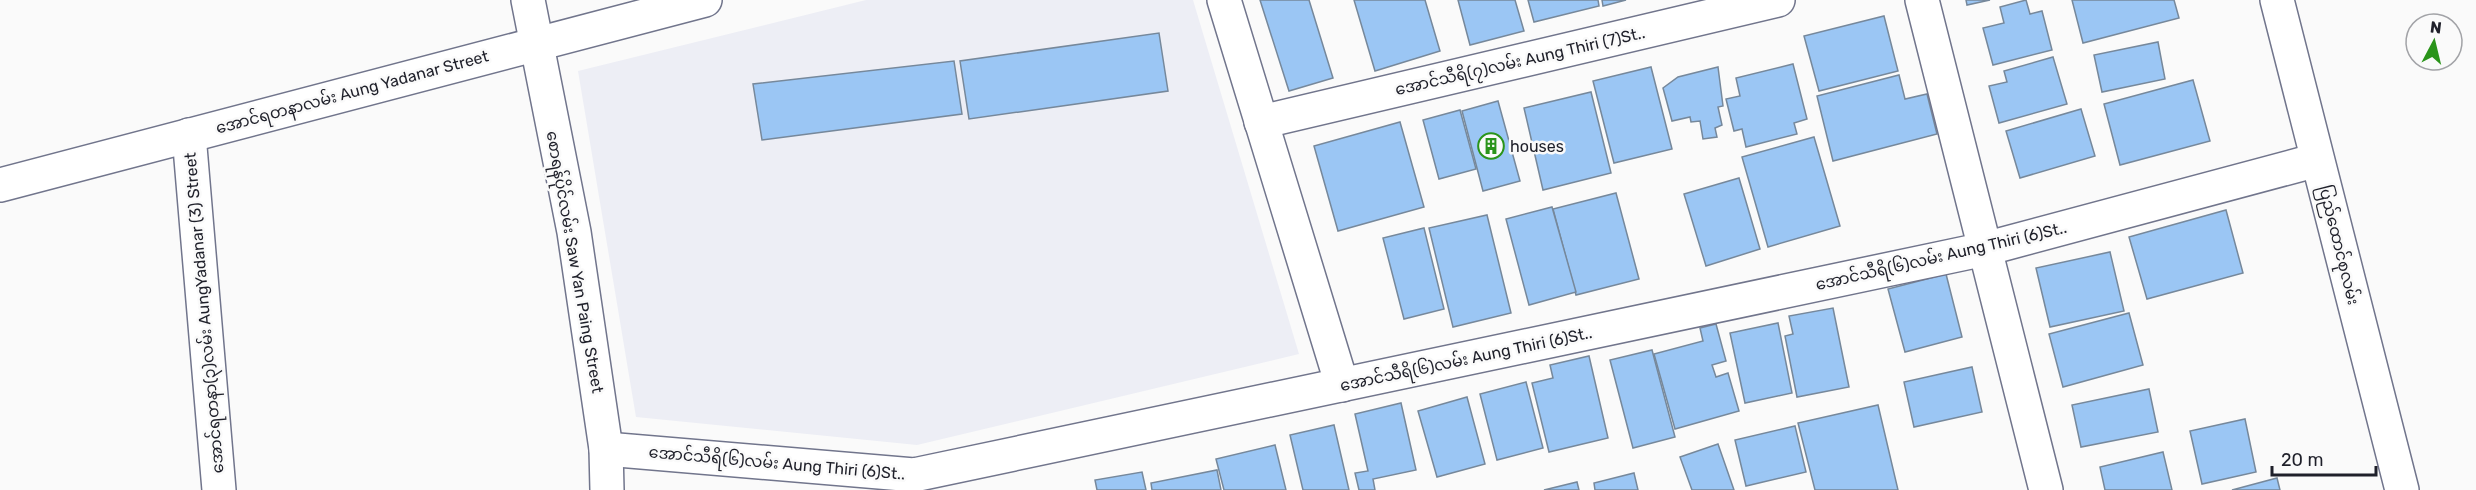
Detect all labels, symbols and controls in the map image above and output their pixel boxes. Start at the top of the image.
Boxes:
north arrow [2404,12,2464,72]
text: N [2429,17,2443,38]
street label: အောင်သီရိ(၇)လမ်း Aung Thiri (7)St.. [1393,21,1648,103]
street label: အောင်ရတနာလမ်း Aung Yadanar Street [213,44,492,141]
street label: စောရန်ပိုင်လမ်း Saw Yan Paing Street [538,129,609,395]
building icon: houses [1476,131,1506,161]
place label: houses [1510,137,1564,156]
street label: အောင်ရတနာ(၃)လမ်း AungYadanar (3) Street [179,151,231,475]
street label: ပြည်ထောင်စုလမ်း [2310,183,2365,308]
street label: အောင်သီရိ(၆)လမ်း Aung Thiri (6)St.. [1813,216,2069,298]
street label: အောင်သီရိ(၆)လမ်း Aung Thiri (6)St.. [1338,321,1595,399]
scale bar [2272,439,2376,477]
street label: အောင်သီရိ(၆)လမ်း Aung Thiri (6)St.. [648,440,906,488]
text: 20 m [2281,449,2323,471]

